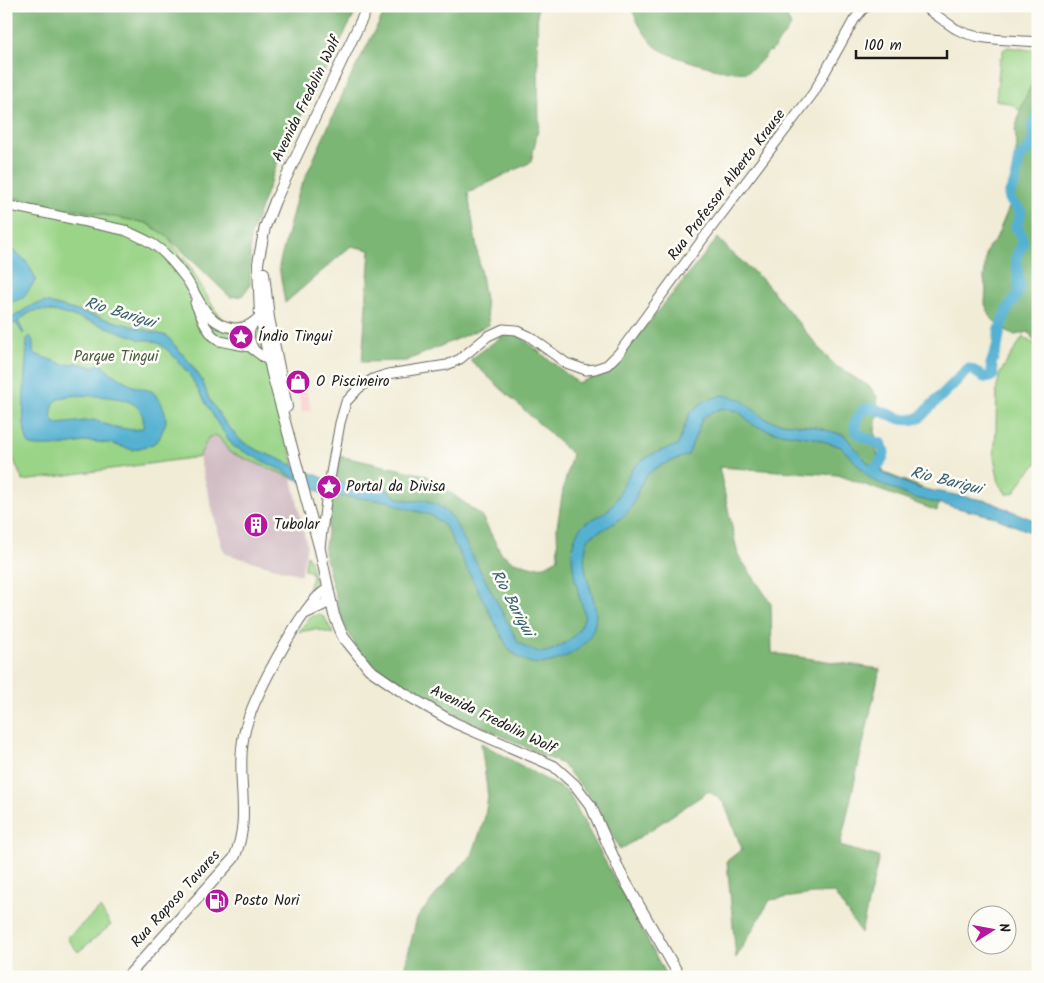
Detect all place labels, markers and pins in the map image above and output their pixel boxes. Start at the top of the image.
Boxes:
place icon: Índio Tingui [228,324,254,350]
place label: Índio Tingui [258,325,333,349]
shop icon: O Piscineiro [285,369,311,395]
place label: O Piscineiro [316,370,390,394]
place icon: Portal da Divisa [316,474,342,500]
place label: Portal da Divisa [346,475,446,499]
building icon: Tubolar [243,512,269,538]
place label: Tubolar [274,513,321,537]
fuel station icon: Posto Nori [204,888,230,914]
place label: Posto Nori [234,889,301,913]

